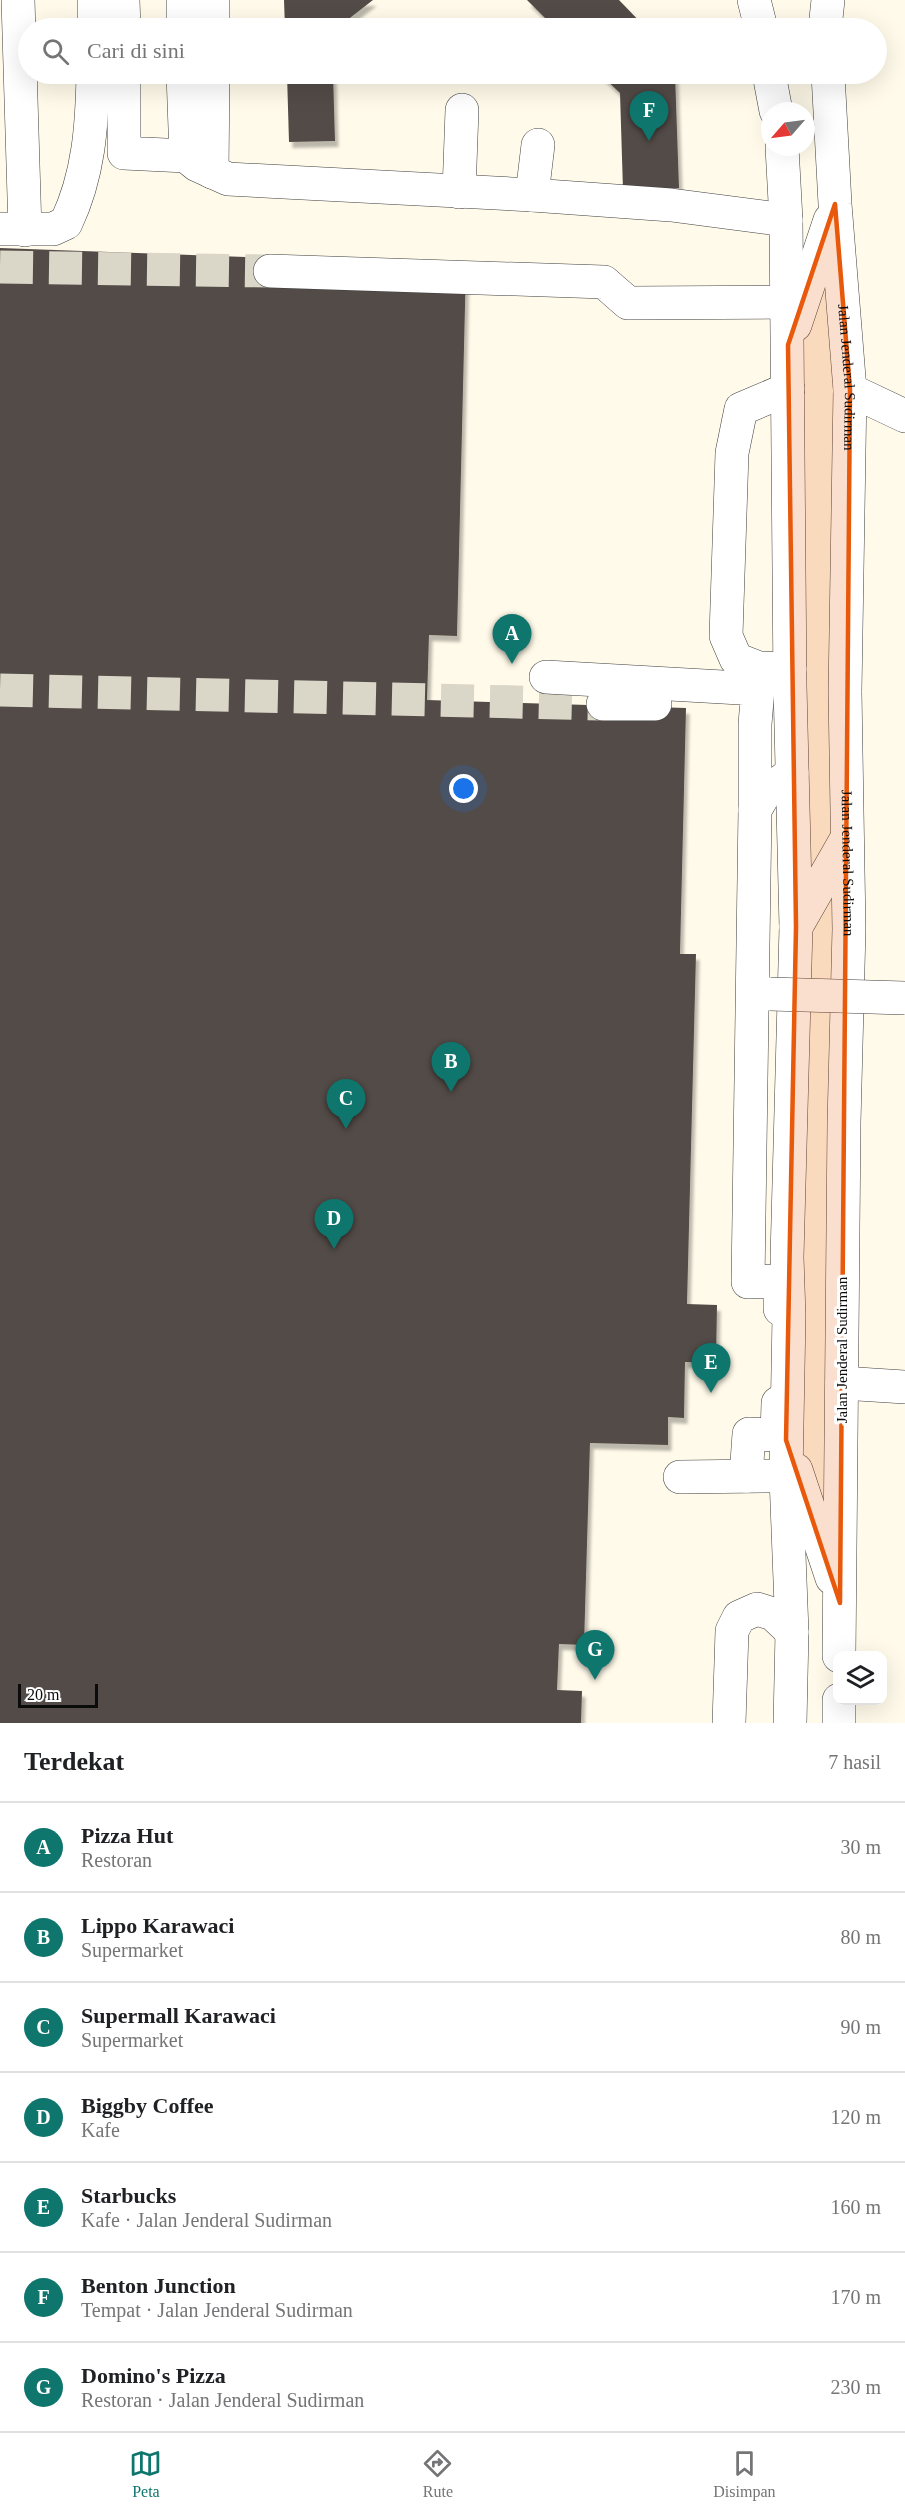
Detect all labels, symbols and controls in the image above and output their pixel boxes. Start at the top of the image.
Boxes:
search box [18,18,887,84]
icon: search [39,35,72,68]
text: Cari di sini [87,38,185,63]
pin: F [630,92,668,141]
north arrow [761,102,815,156]
street label: Jalan Jenderal Sudirman [835,303,858,451]
pin: A [492,614,532,664]
your location [449,774,478,803]
street label: Jalan Jenderal Sudirman [839,790,857,937]
pin: B [432,1042,470,1092]
pin: C [326,1080,366,1129]
pin: D [314,1200,354,1249]
street label: Jalan Jenderal Sudirman [834,1276,850,1423]
pin: E [692,1344,730,1393]
pin: G [576,1630,614,1680]
map controls [833,1651,887,1705]
button: layers [833,1651,887,1705]
scale bar [18,1681,98,1708]
text: 20 m [27,1686,59,1703]
text: Terdekat [24,1747,124,1776]
text: 7 hasil [828,1751,881,1773]
text: Pizza Hut [81,1823,173,1848]
text: A [36,1836,51,1858]
text: 30 m [840,1836,881,1858]
text: Restoran [81,1849,152,1871]
text: Lippo Karawaci [81,1913,234,1938]
text: B [37,1926,50,1948]
text: 80 m [840,1926,881,1948]
text: Supermarket [81,1939,183,1961]
text: Supermall Karawaci [81,2003,276,2028]
text: C [36,2016,51,2038]
text: 90 m [840,2016,881,2038]
text: Supermarket [81,2029,183,2051]
text: Biggby Coffee [81,2093,214,2118]
text: D [36,2106,51,2128]
text: 120 m [830,2106,881,2128]
text: Kafe [81,2119,120,2141]
text: Starbucks [81,2183,176,2208]
text: E [37,2196,50,2218]
text: 160 m [830,2196,881,2218]
text: Kafe · Jalan Jenderal Sudirman [81,2209,332,2231]
text: Benton Junction [81,2273,236,2298]
text: F [37,2286,50,2308]
text: 170 m [830,2286,881,2308]
text: Tempat · Jalan Jenderal Sudirman [81,2299,353,2321]
text: Domino's Pizza [81,2363,226,2388]
text: G [36,2376,51,2398]
text: 230 m [830,2376,881,2398]
text: Restoran · Jalan Jenderal Sudirman [81,2389,364,2411]
tab: Peta [129,2447,162,2501]
tab: Rute [421,2447,454,2501]
tab: Disimpan [713,2447,776,2501]

